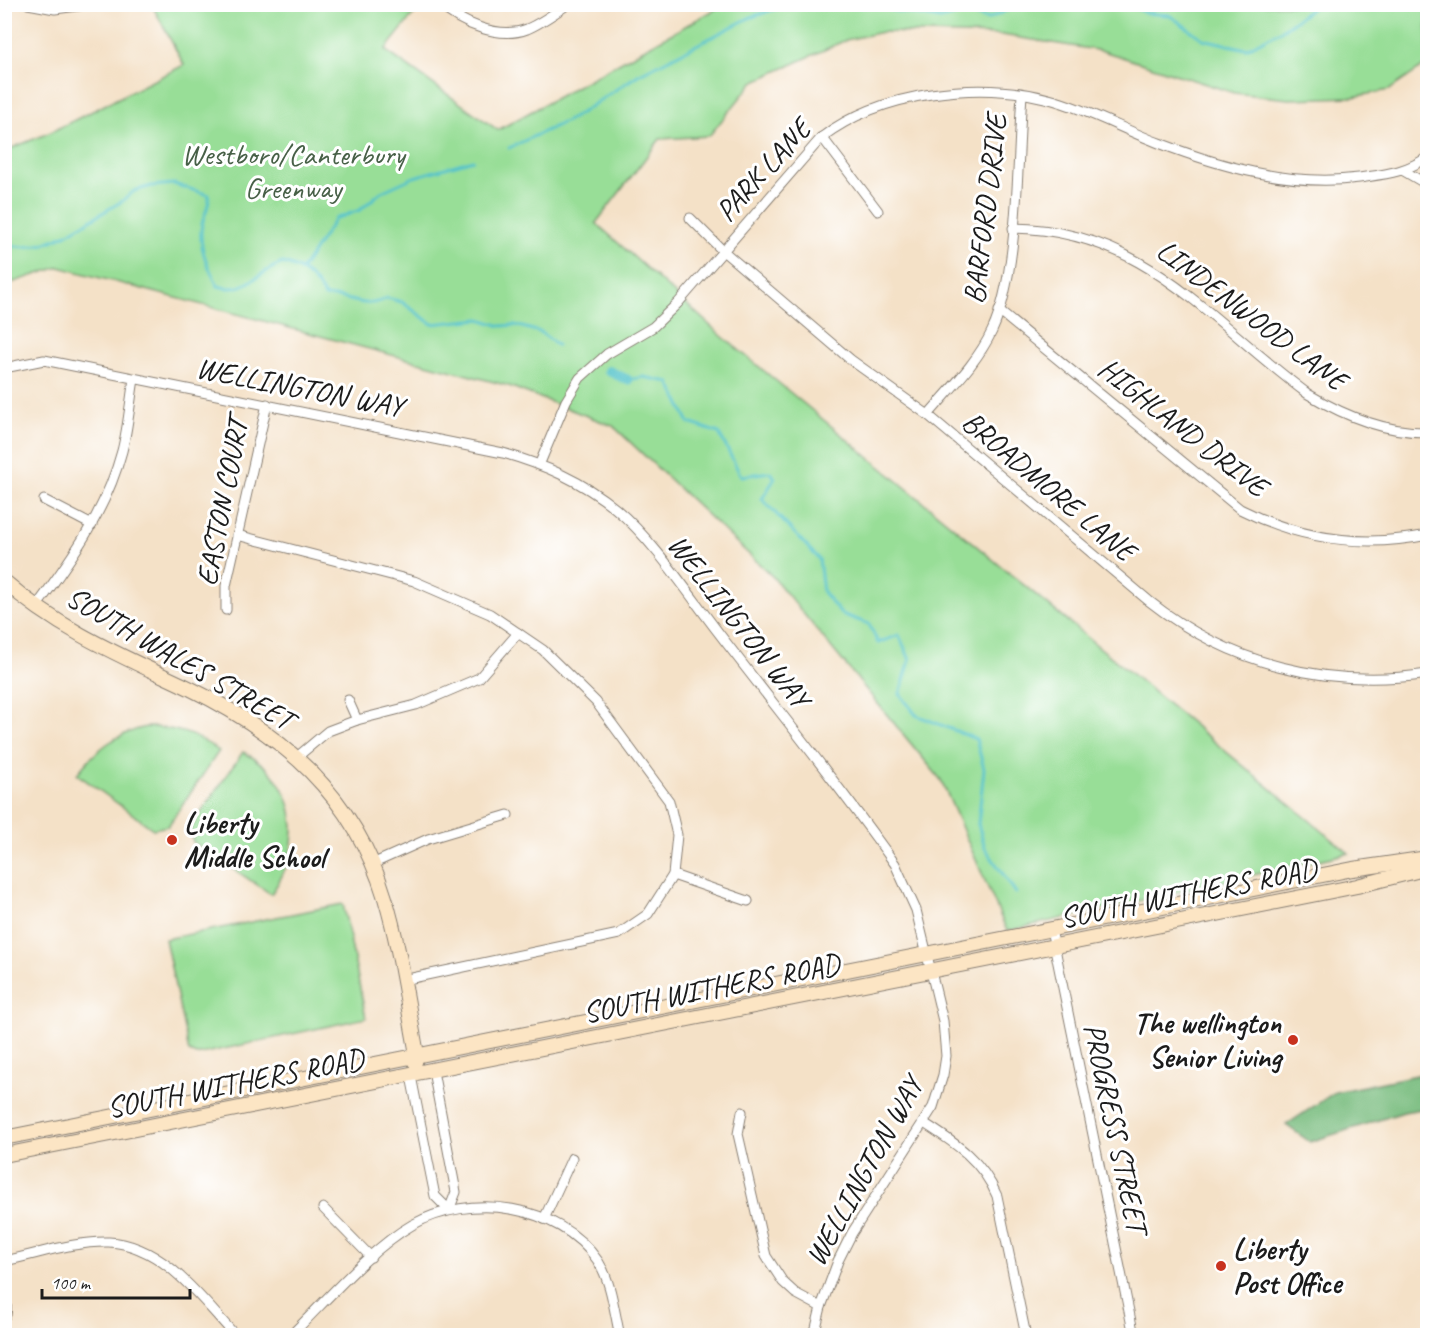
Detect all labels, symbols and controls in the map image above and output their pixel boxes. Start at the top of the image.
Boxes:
street label: PARK LANE [707,108,821,229]
street label: BARFORD DRIVE [955,108,1016,306]
park label: Westboro/Canterbury Greenway [181,135,407,207]
street label: LINDENWOOD LANE [1149,231,1357,401]
street label: WELLINGTON WAY [193,348,410,426]
street label: HIGHLAND DRIVE [1091,349,1278,507]
street label: BROADMORE LANE [955,402,1146,572]
street label: EASTON COURT [187,408,258,589]
street label: WELLINGTON WAY [659,527,821,718]
street label: SOUTH WALES STREET [60,578,306,742]
place label: Liberty Middle School [184,804,331,876]
marker: Liberty Middle School [165,833,179,847]
street label: SOUTH WITHERS ROAD [1057,849,1322,936]
street label: SOUTH WITHERS ROAD [580,944,845,1031]
place label: The wellington Senior Living [1134,1004,1284,1076]
street label: PROGRESS STREET [1075,1020,1158,1242]
marker: The wellington Senior Living [1286,1033,1300,1047]
street label: SOUTH WITHERS ROAD [104,1039,369,1126]
street label: WELLINGTON WAY [796,1067,933,1272]
place label: Liberty Post Office [1233,1230,1344,1302]
marker: Liberty Post Office [1214,1259,1228,1273]
scale bar [42,1262,190,1300]
text: 100 m [51,1272,92,1294]

